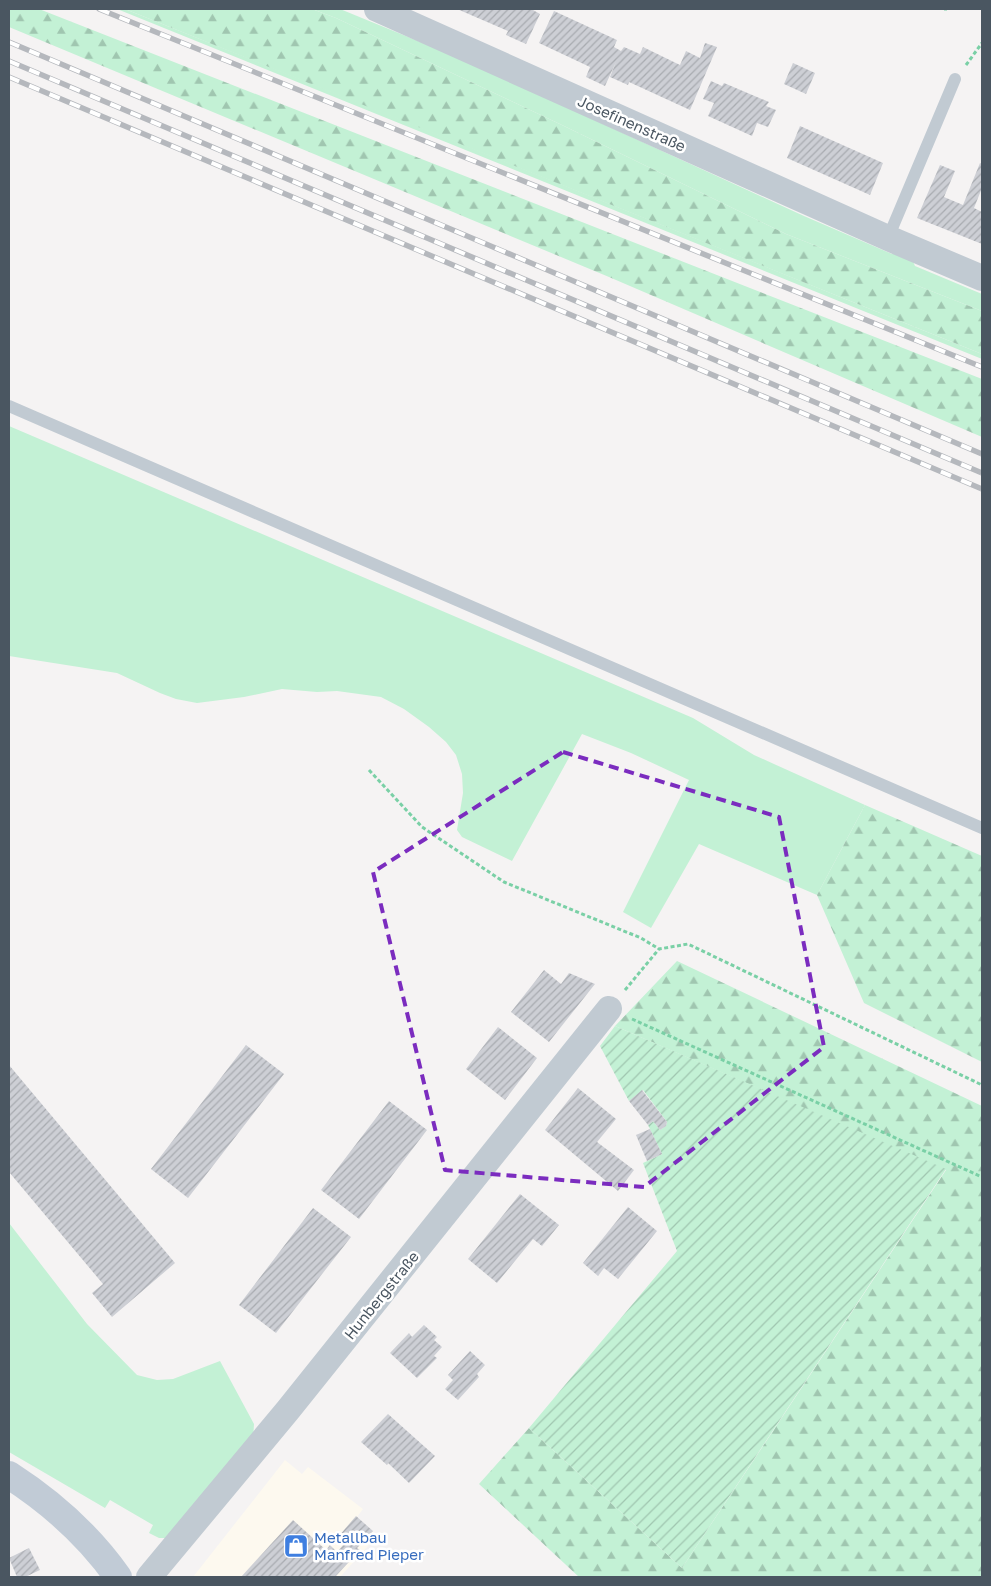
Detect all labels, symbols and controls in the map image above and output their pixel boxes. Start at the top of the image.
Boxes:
street label: Josefinenstraße [575,91,689,155]
street label: Hunbergstraße [340,1247,422,1343]
place label: Metallbau Manfred Pieper [314,1528,424,1563]
shop icon: Metallbau Manfred Pieper [283,1533,309,1559]

